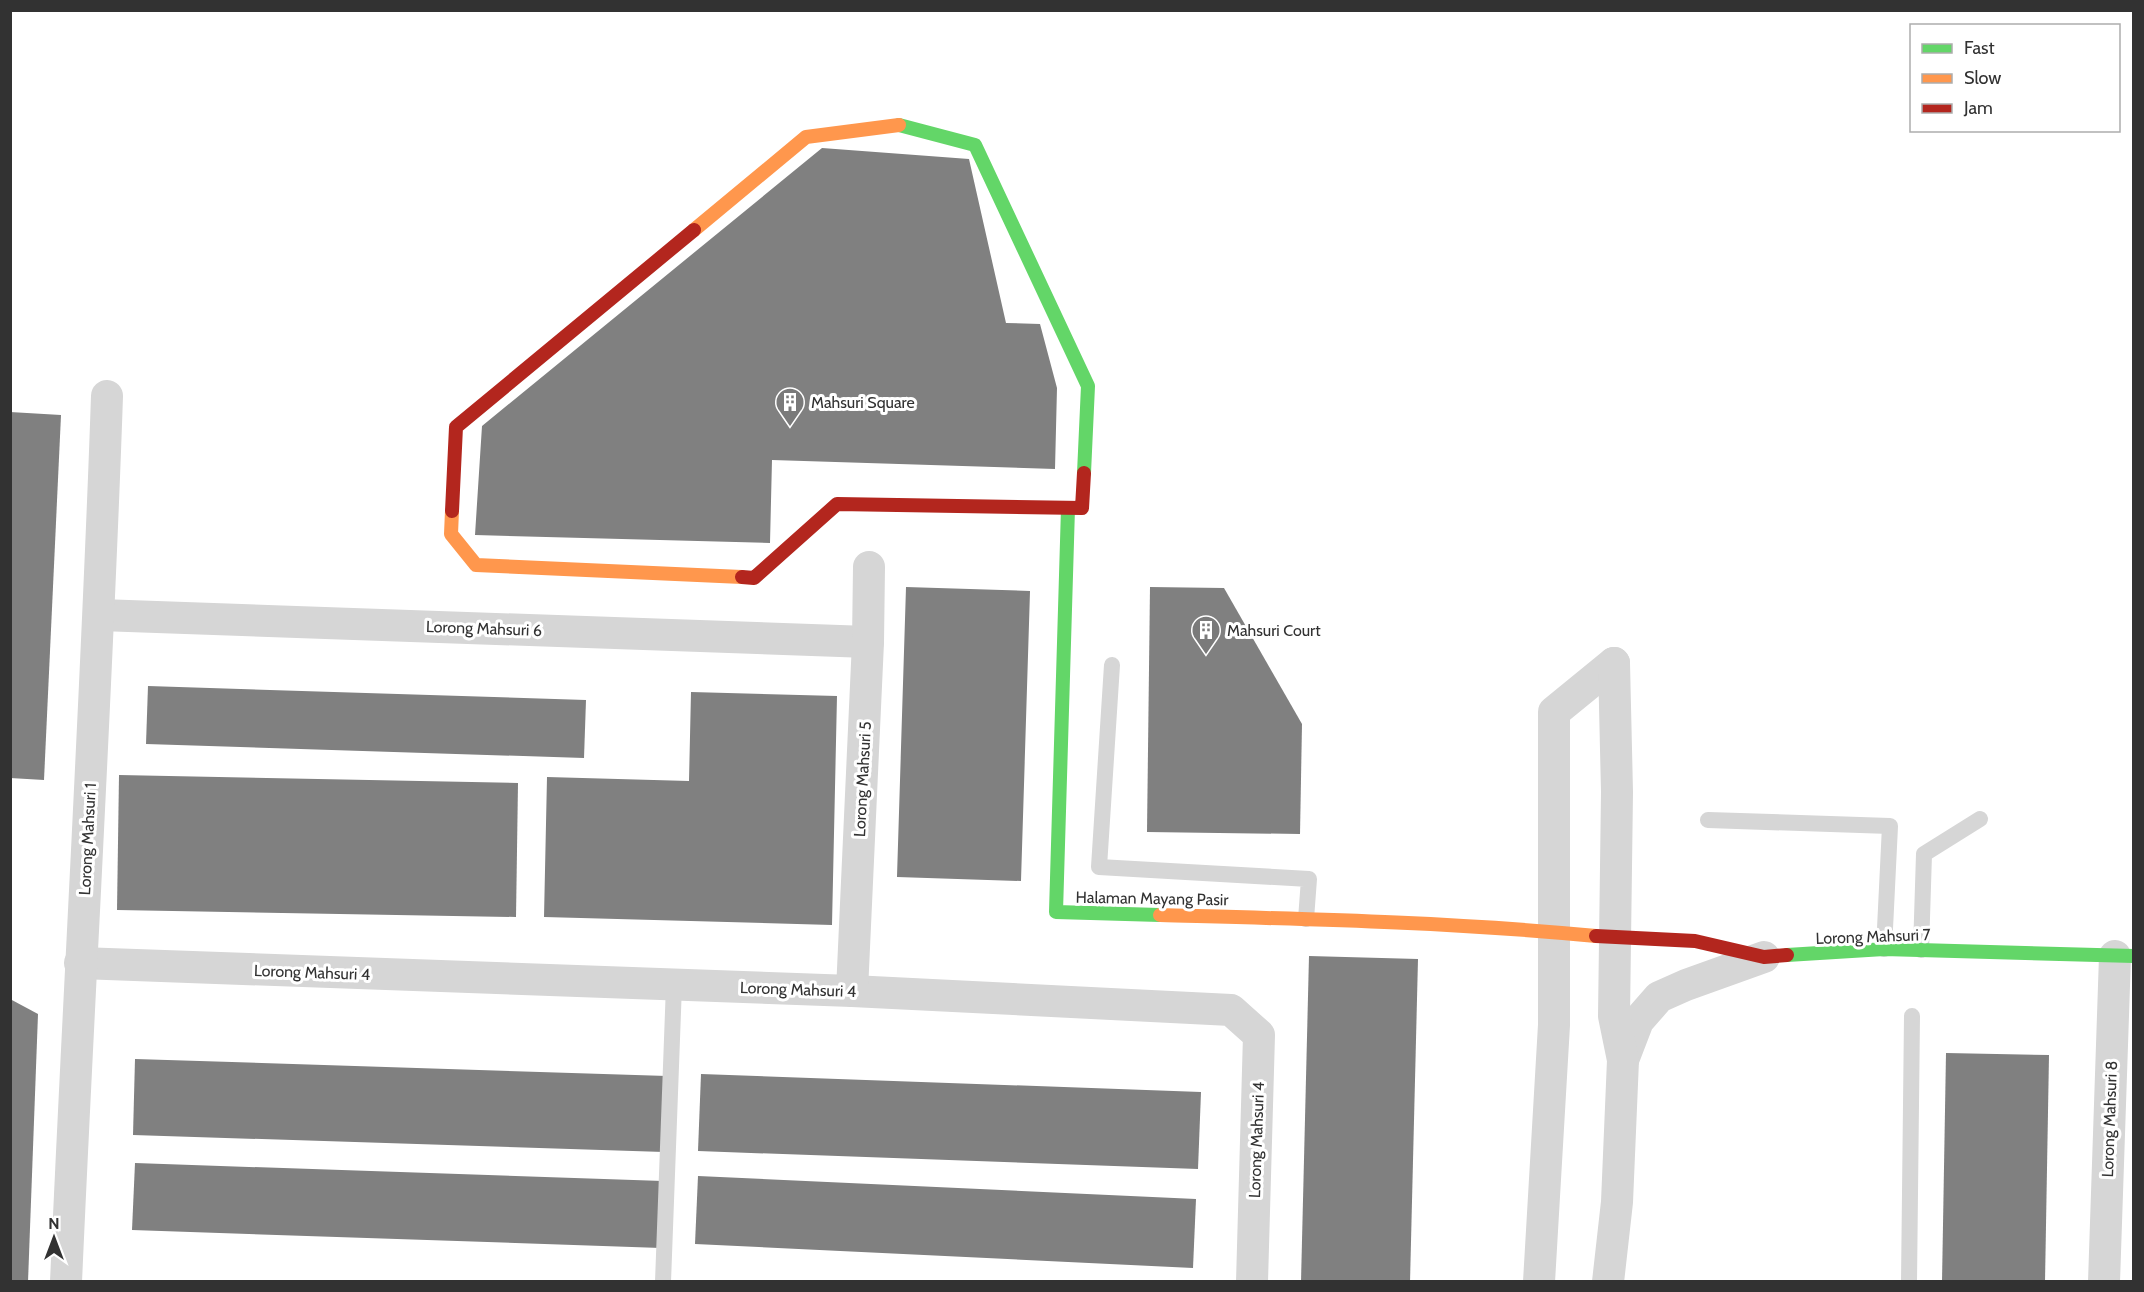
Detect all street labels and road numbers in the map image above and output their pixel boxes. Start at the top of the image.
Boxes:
street label: Lorong Mahsuri 6 [426,617,542,640]
street label: Lorong Mahsuri 5 [850,721,875,837]
street label: Lorong Mahsuri 1 [75,782,100,896]
street label: Halaman Mayang Pasir [1076,888,1229,909]
street label: Lorong Mahsuri 7 [1815,925,1931,948]
street label: Lorong Mahsuri 4 [253,961,370,984]
street label: Lorong Mahsuri 4 [739,978,856,1001]
street label: Lorong Mahsuri 8 [2098,1060,2121,1178]
street label: Lorong Mahsuri 4 [1245,1082,1268,1199]

